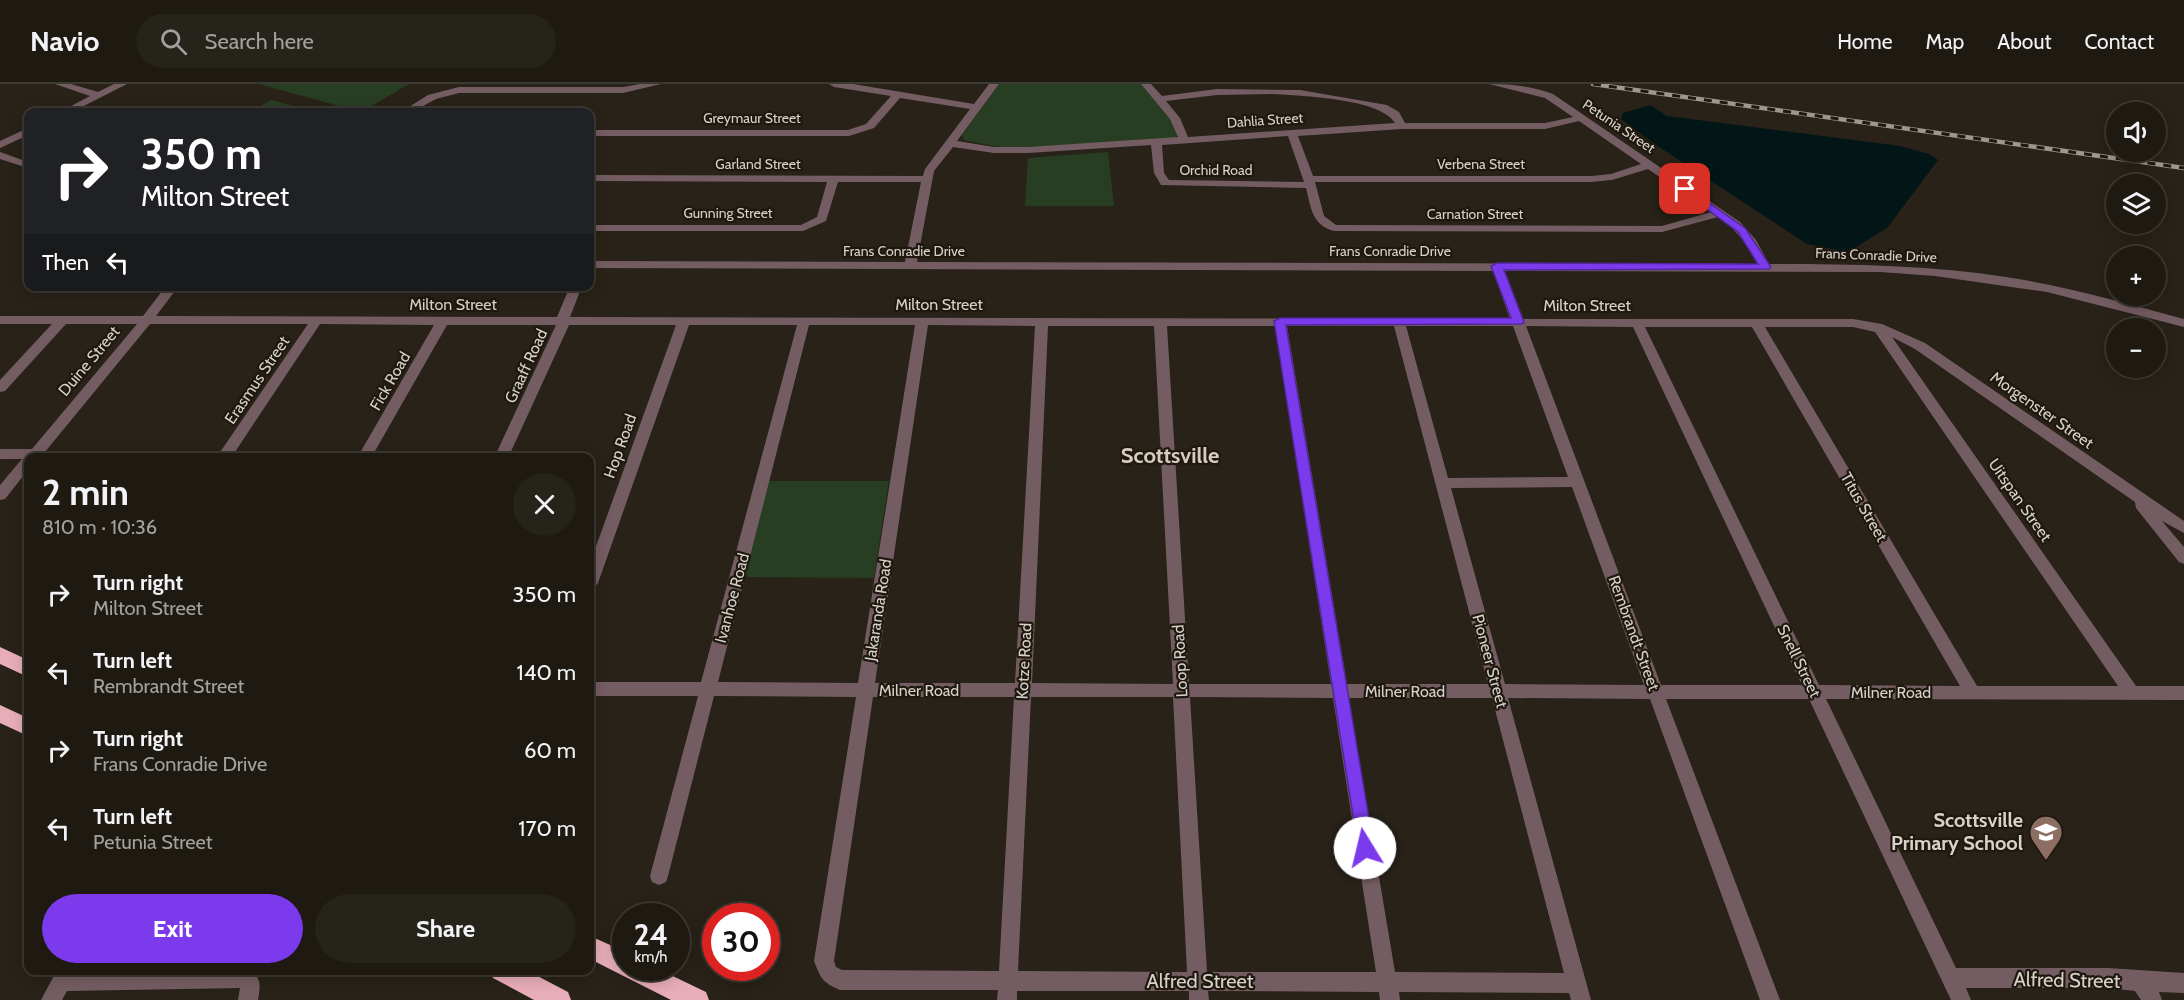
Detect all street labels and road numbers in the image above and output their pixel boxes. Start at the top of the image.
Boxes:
street label: Petunia Street [1579,95,1659,157]
street label: Dahlia Street [1226,108,1304,132]
street label: Greymaur Street [703,109,801,127]
street label: Garland Street [715,155,801,173]
street label: Verbena Street [1437,155,1525,173]
street label: Orchid Road [1179,161,1253,179]
street label: Gunning Street [683,204,773,222]
street label: Carnation Street [1427,205,1524,223]
street label: Frans Conradie Drive [843,242,965,260]
street label: Frans Conradie Drive [1329,242,1451,260]
street label: Frans Conradie Drive [1815,244,1937,266]
street label: Milton Street [409,295,497,314]
street label: Milton Street [895,295,983,314]
street label: Milton Street [1543,296,1631,315]
street label: Duine Street [54,322,124,400]
street label: Graaff Road [501,326,551,406]
street label: Erasmus Street [221,332,294,427]
street label: Fick Road [366,348,414,414]
street label: Morgenster Street [1987,367,2098,453]
street label: Hop Road [600,411,640,481]
street label: Uitspan Street [1984,455,2056,546]
street label: Titus Street [1837,469,1892,546]
street label: Ivanhoe Road [711,551,753,645]
street label: Jakaranda Road [860,558,895,663]
street label: Rembrandt Street [1604,573,1664,694]
street label: Pioneer Street [1468,612,1512,711]
street label: Snell Street [1773,621,1825,701]
street label: Kotze Road [1013,622,1035,700]
street label: Loop Road [1169,624,1191,698]
street label: Milner Road [879,681,959,700]
street label: Milner Road [1365,682,1445,701]
street label: Milner Road [1851,683,1931,702]
street label: Alfred Street [2013,967,2121,993]
street label: Alfred Street [1147,969,1254,993]

